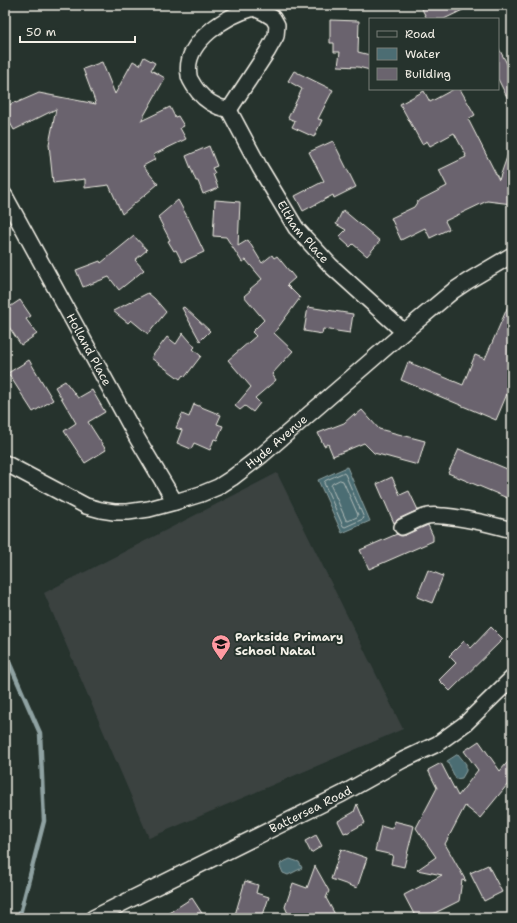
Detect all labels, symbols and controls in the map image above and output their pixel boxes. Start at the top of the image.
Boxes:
scale bar [20,18,135,44]
legend [369,18,499,90]
text: 50 m [26,24,56,40]
text: Road [405,26,436,42]
text: Water [405,46,441,62]
text: Building [405,66,451,82]
street label: Eltham Place [273,198,333,267]
street label: Holland Place [63,311,115,389]
street label: Hyde Avenue [242,411,311,473]
place label: Parkside Primary School Natal [235,629,343,659]
school or university icon: Parkside Primary School Natal [210,633,232,661]
street label: Battersea Road [267,782,355,837]

